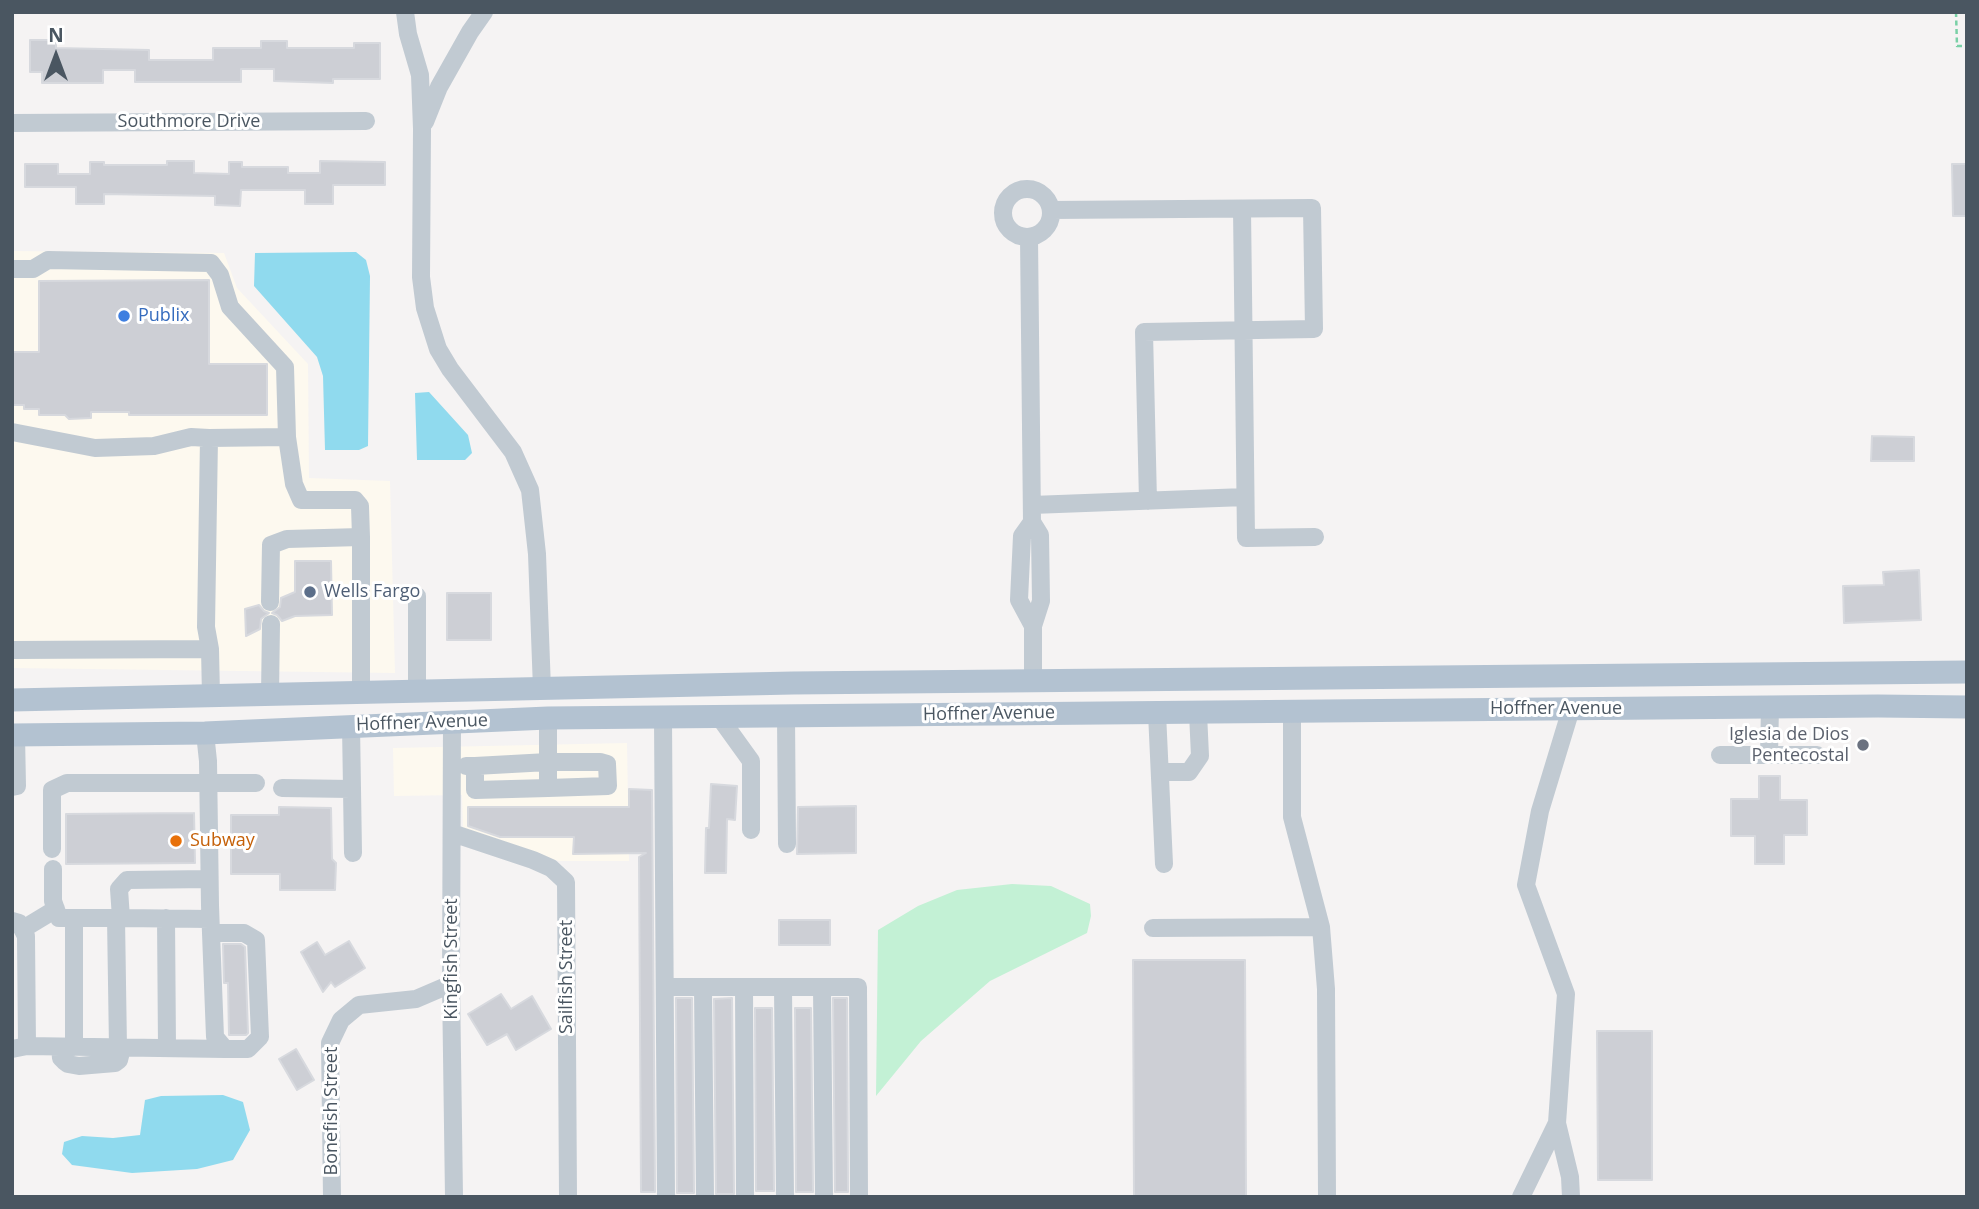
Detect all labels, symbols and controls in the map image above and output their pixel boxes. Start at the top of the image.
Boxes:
north arrow [21,21,91,91]
text: N [48,22,64,48]
street label: Southmore Drive [118,111,260,133]
place label: Publix [138,305,189,327]
marker: Publix [116,308,132,324]
place label: Wells Fargo [324,581,420,603]
marker: Wells Fargo [302,584,318,600]
street label: Hoffner Avenue [1490,698,1622,720]
street label: Hoffner Avenue [923,702,1055,726]
street label: Hoffner Avenue [356,710,488,736]
place label: Iglesia de Dios Pentecostal [1729,724,1849,766]
marker: Iglesia de Dios Pentecostal [1855,737,1871,753]
place label: Subway [190,830,255,852]
marker: Subway [168,833,184,849]
street label: Kingfish Street [441,898,463,1020]
street label: Sailfish Street [556,920,578,1034]
street label: Bonefish Street [321,1047,343,1175]

